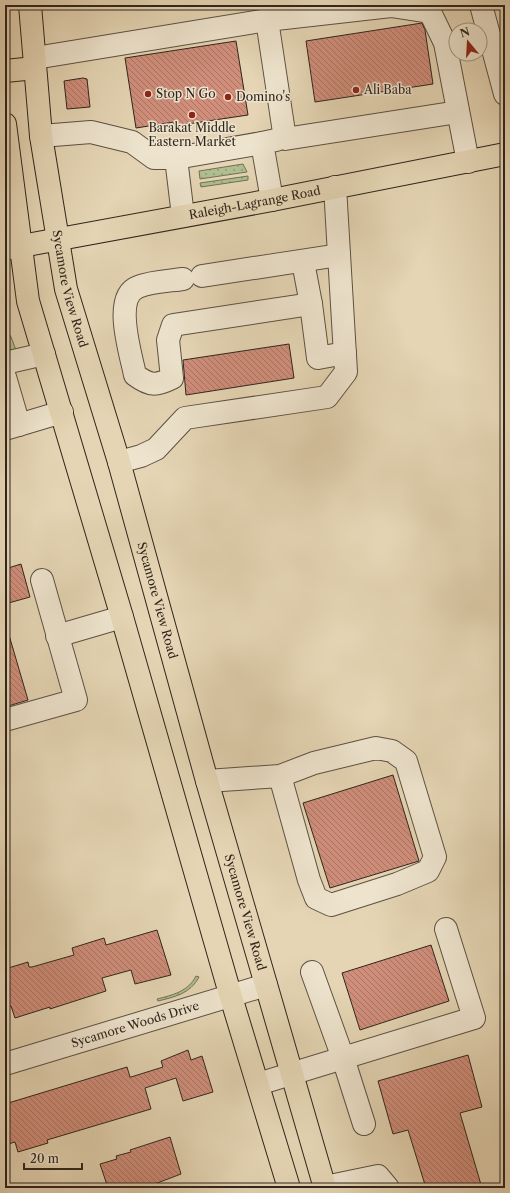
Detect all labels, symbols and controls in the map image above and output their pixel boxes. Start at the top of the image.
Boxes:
north arrow [448,22,488,62]
text: N [458,24,472,41]
place label: Ali Baba [363,82,412,97]
marker: Ali Baba [351,85,361,95]
place label: Stop N Go [156,86,216,101]
marker: Stop N Go [143,89,153,99]
place label: Domino's [236,89,290,104]
marker: Domino's [223,92,233,102]
marker: Barakat Middle Eastern Market [187,110,197,120]
place label: Barakat Middle Eastern Market [148,120,236,149]
street label: Raleigh-Lagrange Road [188,182,322,222]
street label: Sycamore View Road [49,229,92,350]
street label: Sycamore View Road [134,540,181,661]
street label: Sycamore View Road [222,852,270,973]
street label: Sycamore Woods Drive [69,998,201,1051]
scale bar [24,1145,82,1171]
text: 20 m [30,1151,59,1166]

